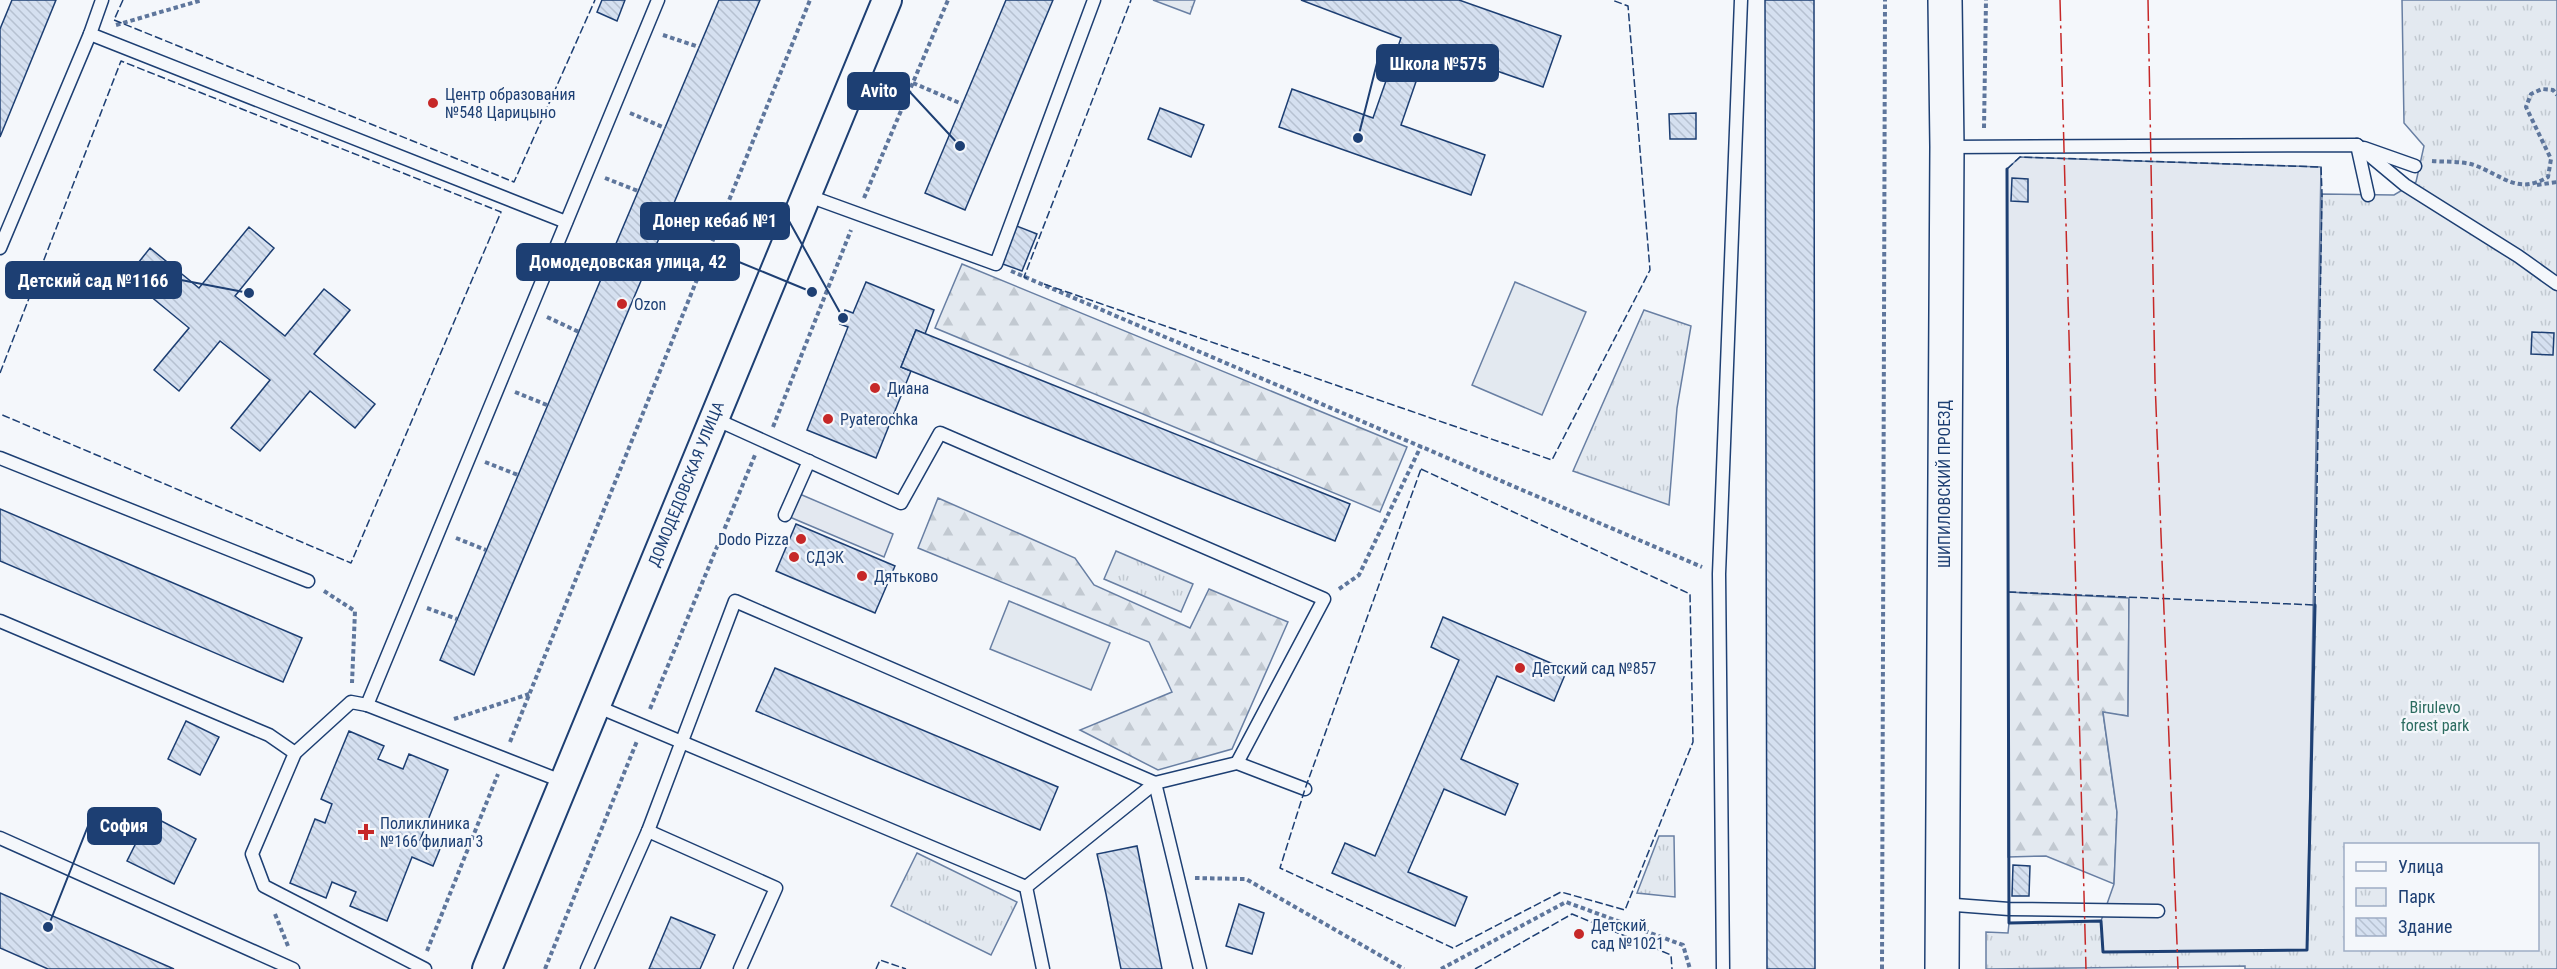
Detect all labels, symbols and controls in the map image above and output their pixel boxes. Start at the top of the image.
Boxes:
callout: Школа №575 [1377,45,1498,81]
text: Школа №575 [1390,53,1487,74]
callout: Avito [848,73,909,109]
text: Avito [860,80,898,101]
place label: Центр образования №548 Царицыно [445,85,575,122]
marker: Центр образования №548 Царицыно [426,96,440,110]
callout: Донер кебаб №1 [641,203,789,239]
text: Донер кебаб №1 [653,210,777,231]
callout: Домодедовская улица, 42 [517,244,739,280]
text: Домодедовская улица, 42 [529,251,727,272]
callout: Детский сад №1166 [6,262,181,298]
text: Детский сад №1166 [18,270,168,291]
place label: Ozon [634,295,666,314]
marker: Ozon [615,297,629,311]
place label: Диана [887,379,929,398]
marker: Диана [868,381,882,395]
street label: ДОМОДЕДОВСКАЯ УЛИЦА [644,399,728,569]
street label: ШИПИЛОВСКИЙ ПРОЕЗД [1935,400,1954,568]
place label: Pyaterochka [840,410,918,429]
marker: Pyaterochka [821,412,835,426]
place label: Dodo Pizza [718,530,789,549]
marker: Dodo Pizza [794,532,808,546]
place label: СДЭК [806,548,844,567]
marker: СДЭК [787,550,801,564]
place label: Дятьково [874,567,938,586]
marker: Дятьково [855,569,869,583]
place label: Детский сад №857 [1532,659,1656,678]
marker: Детский сад №857 [1513,661,1527,675]
park label: Birulevo forest park [2401,698,2470,735]
callout: София [88,808,161,844]
place label: Поликлиника №166 филиал 3 [380,814,483,851]
text: София [100,815,148,836]
marker: Поликлиника №166 филиал 3 [357,823,375,841]
legend [2344,843,2539,951]
text: Улица [2398,856,2444,877]
text: Парк [2398,886,2436,907]
place label: Детский сад №1021 [1591,916,1664,953]
text: Здание [2398,916,2452,937]
marker: Детский сад №1021 [1572,927,1586,941]

